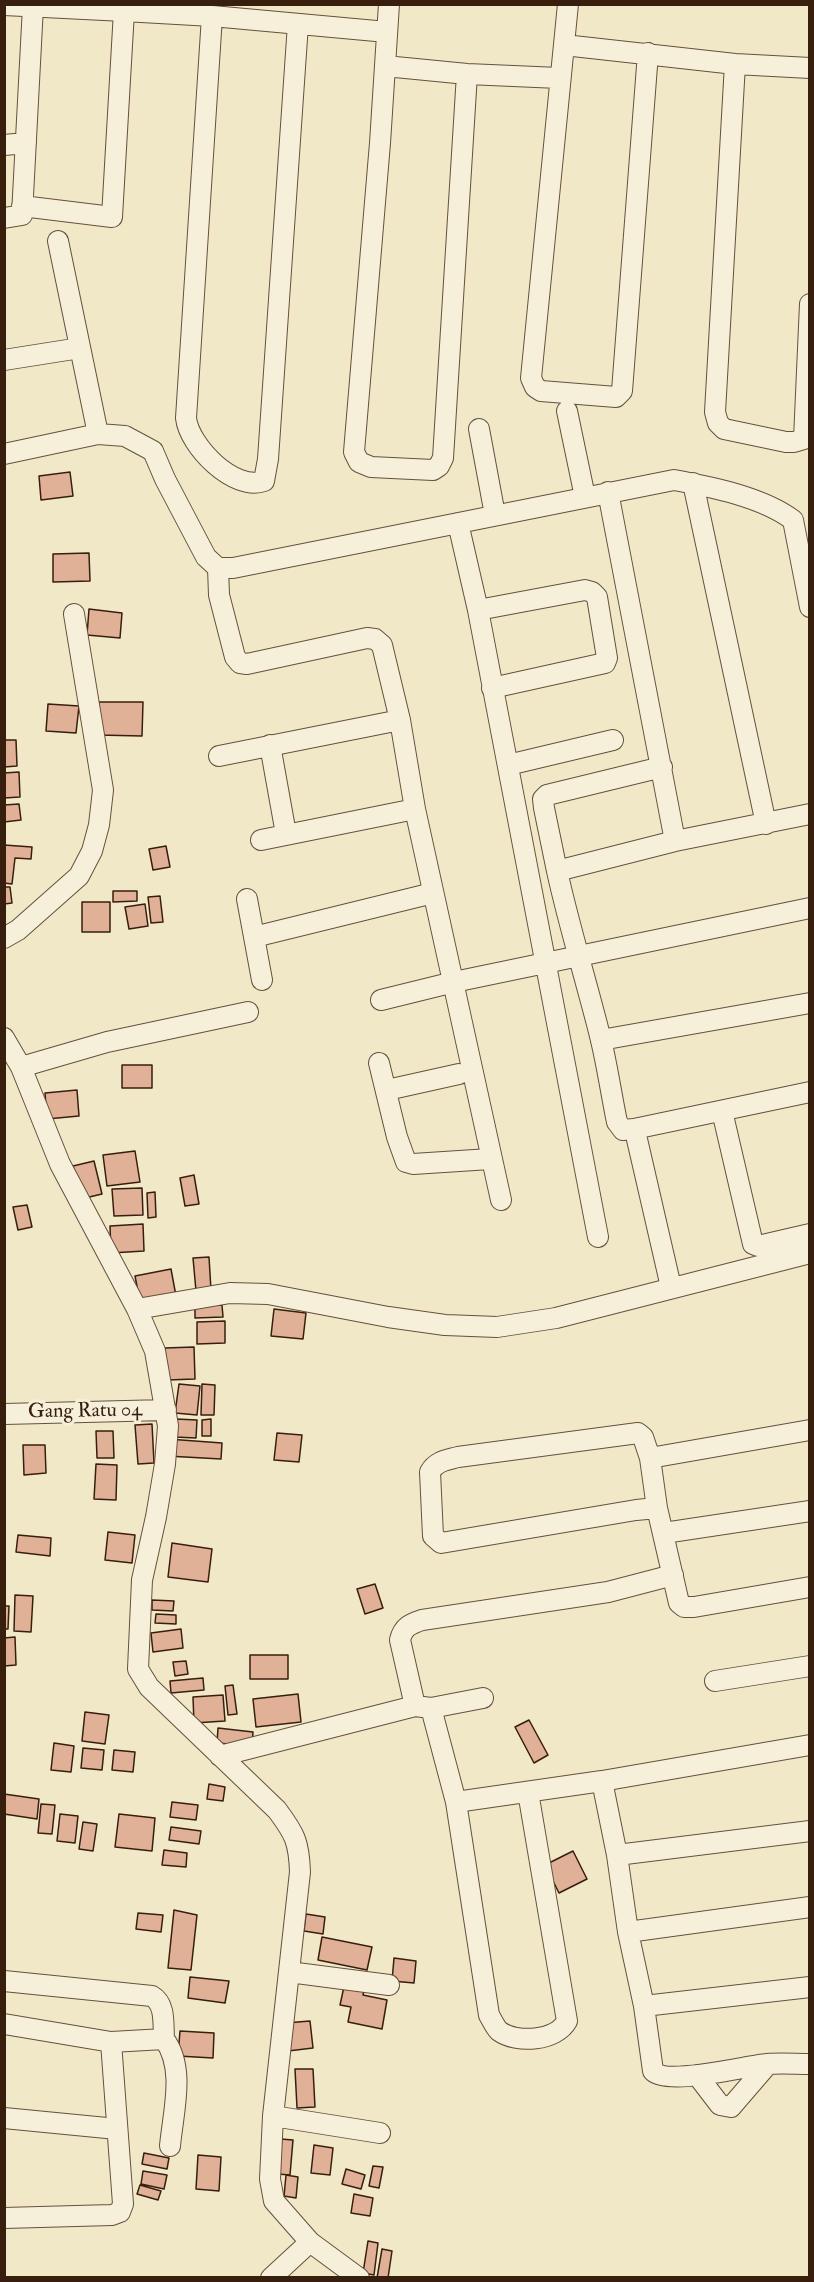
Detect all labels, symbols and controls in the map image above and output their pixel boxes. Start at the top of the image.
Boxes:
street label: Gang Ratu 04 [28,1399,142,1425]

